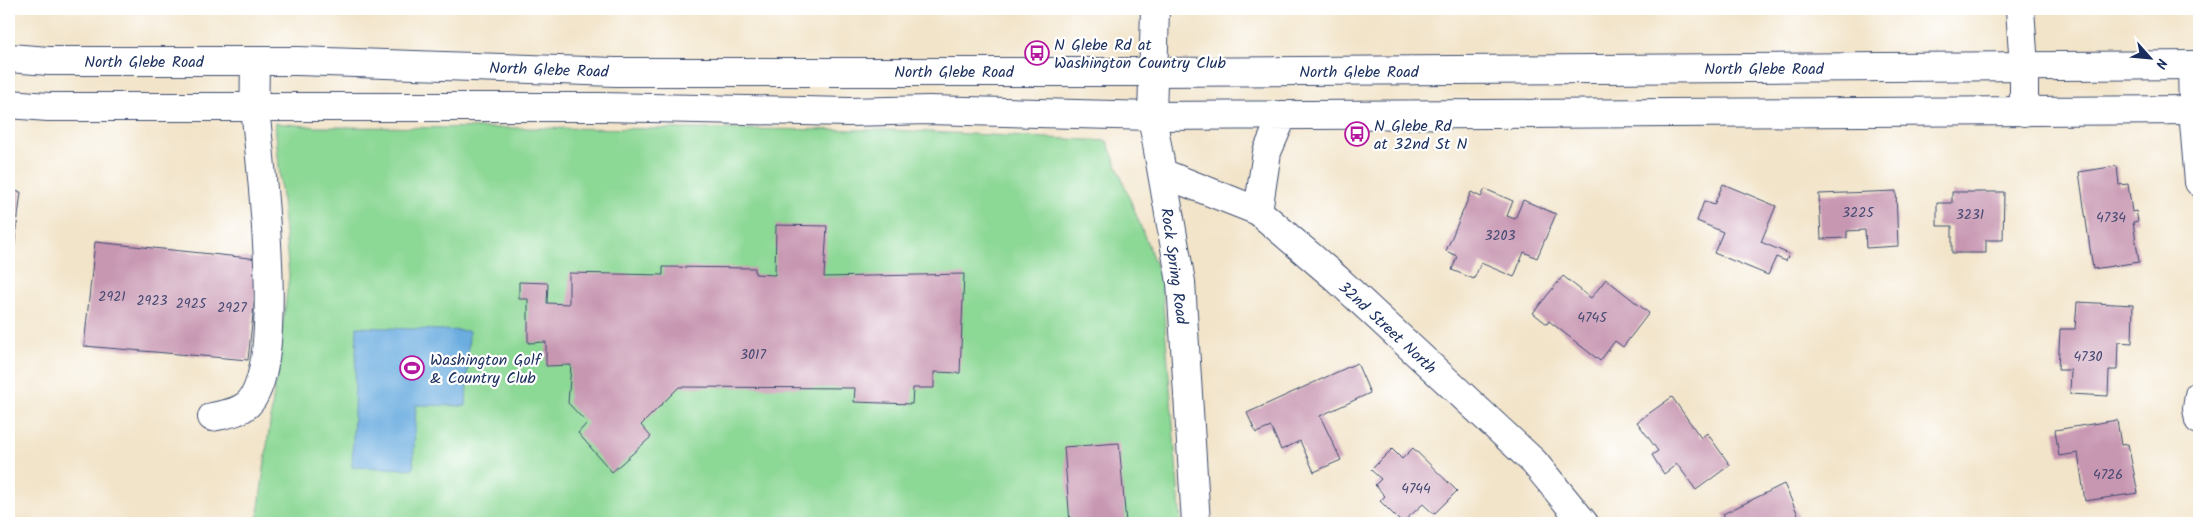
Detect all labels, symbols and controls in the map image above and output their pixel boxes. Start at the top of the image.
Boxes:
north arrow [2126,32,2176,82]
place label: N Glebe Rd at Washington Country Club [1054,33,1226,76]
bus stop icon: N Glebe Rd at Washington Country Club [1024,40,1050,66]
street label: North Glebe Road [84,50,205,75]
text: N [2149,55,2173,73]
street label: North Glebe Road [489,56,610,85]
street label: North Glebe Road [1704,57,1825,82]
street label: North Glebe Road [894,60,1015,85]
street label: North Glebe Road [1299,60,1420,85]
place label: N Glebe Rd at 32nd St N [1374,114,1468,157]
bus stop icon: N Glebe Rd at 32nd St N [1344,121,1370,147]
house number: 3225 [1842,202,1875,224]
house number: 3231 [1956,204,1984,226]
street label: Rock Spring Road [1153,206,1194,327]
house number: 4734 [2096,207,2126,229]
house number: 3203 [1484,225,1516,247]
street label: 32nd Street North [1332,276,1442,380]
house number: 2921 [98,286,126,308]
house number: 2923 [136,290,168,312]
house number: 2925 [176,293,208,315]
house number: 2927 [217,297,247,319]
house number: 4745 [1577,307,1608,329]
house number: 3017 [740,344,766,366]
house number: 4730 [2073,346,2103,368]
place label: Washington Golf & Country Club [430,348,543,391]
sports icon: Washington Golf & Country Club [399,355,425,381]
house number: 4726 [2093,464,2123,486]
house number: 4744 [1401,478,1431,500]

